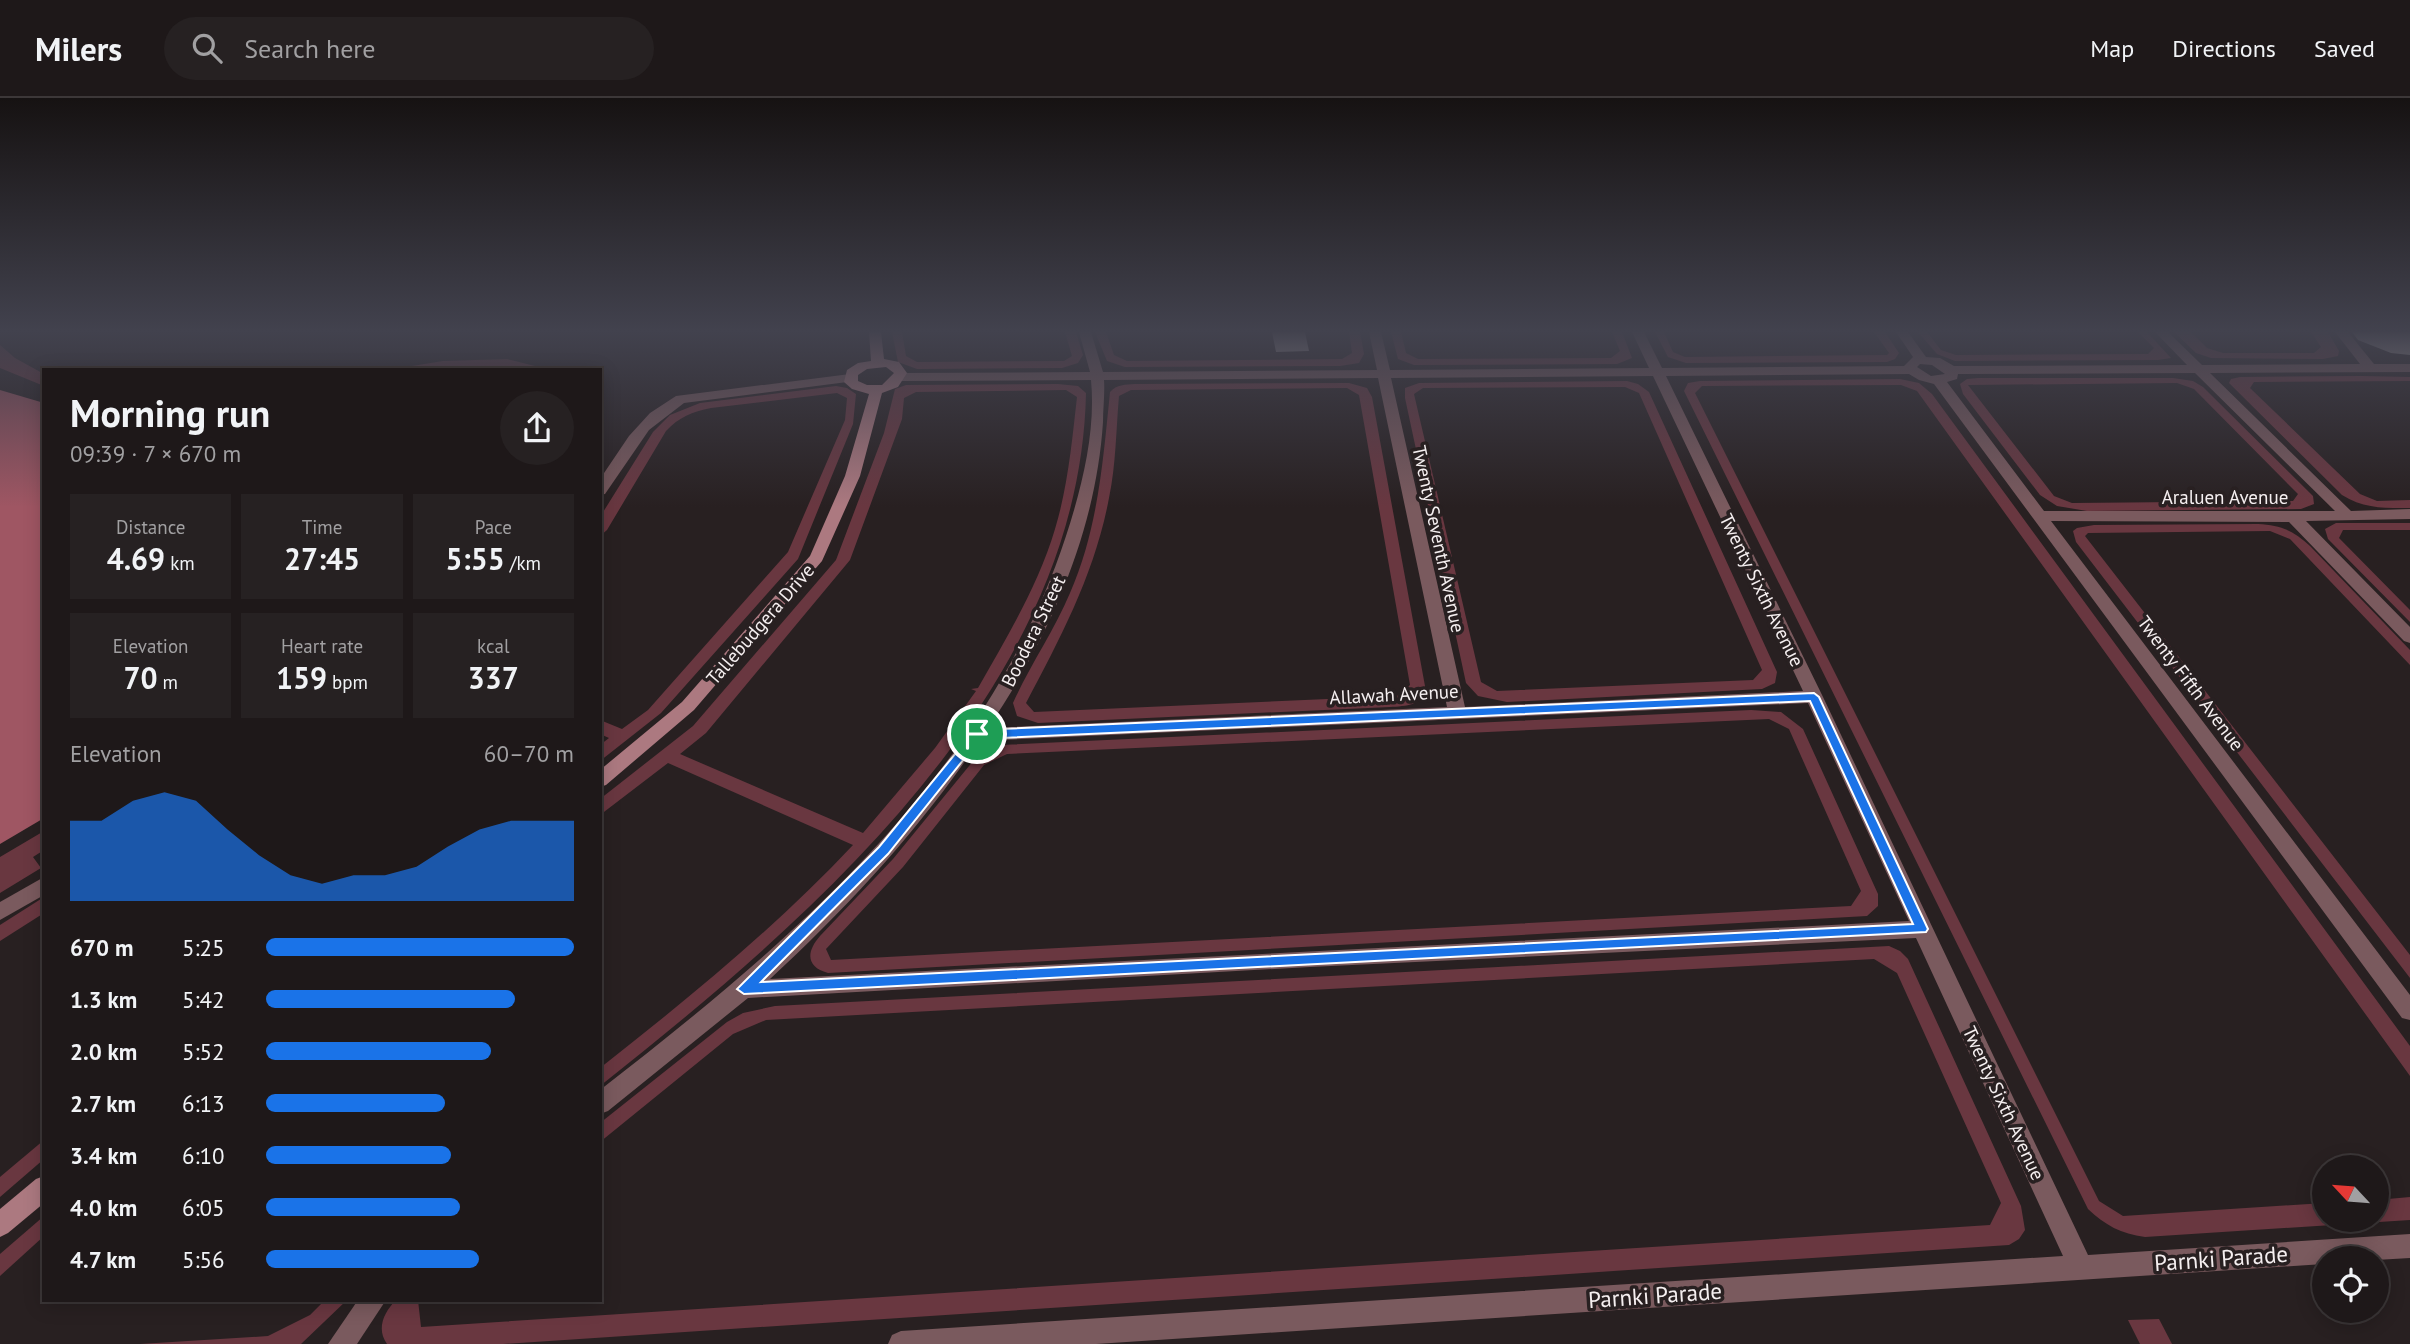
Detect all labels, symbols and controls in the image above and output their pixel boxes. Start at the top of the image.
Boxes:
search box [164,17,654,80]
text: Milers [35,27,122,70]
icon: search [188,29,226,67]
text: Search here [244,32,375,65]
text: Map [2090,33,2134,64]
text: Directions [2172,33,2276,64]
text: Saved [2314,33,2375,64]
text: Morning run [70,388,270,437]
button: share [500,391,574,465]
text: 09:39 · 7 × 670 m [70,439,241,468]
street label: Twenty Seventh Avenue [1407,443,1471,635]
street label: Araluen Avenue [2162,485,2288,509]
street label: Twenty Sixth Avenue [1715,510,1809,670]
text: Distance [116,515,185,539]
text: Time [302,515,342,539]
text: Pace [475,515,512,539]
text: 4.69 [107,539,165,578]
text: 27:45 [284,539,360,578]
text: 5:55 [446,539,505,578]
text: km [165,551,195,575]
text: /km [505,551,541,575]
street label: Tallebudgera Drive [701,558,819,690]
street label: Boodera Street [996,571,1071,691]
street label: Twenty Fifth Avenue [2132,611,2250,755]
text: Elevation [113,634,189,658]
text: Heart rate [281,634,363,658]
text: kcal [477,634,510,658]
text: 70 [123,658,157,697]
text: 159 [276,658,327,697]
text: 337 [468,658,519,697]
text: m [157,670,178,694]
text: bpm [327,670,368,694]
street label: Allawah Avenue [1329,679,1459,709]
pin [947,704,1007,764]
icon: arrive [958,715,996,753]
text: Elevation [70,739,162,768]
text: 60–70 m [484,739,574,768]
text: 670 m [70,933,133,962]
text: 5:25 [182,933,225,962]
text: 1.3 km [70,985,137,1014]
text: 5:42 [182,985,225,1014]
street label: Twenty Sixth Avenue [1958,1022,2050,1184]
text: 2.0 km [70,1037,137,1066]
text: 5:52 [182,1037,225,1066]
text: 2.7 km [70,1089,136,1118]
text: 6:13 [182,1089,225,1118]
text: 3.4 km [70,1141,137,1170]
text: 6:10 [182,1141,225,1170]
north arrow [2312,1155,2389,1232]
map controls [2312,1155,2389,1323]
text: 4.0 km [70,1193,137,1222]
text: 6:05 [182,1193,225,1222]
street label: Parnki Parade [2153,1239,2289,1277]
text: 4.7 km [70,1245,136,1274]
text: 5:56 [182,1245,225,1274]
button: locate [2312,1246,2389,1323]
street label: Parnki Parade [1587,1276,1723,1314]

